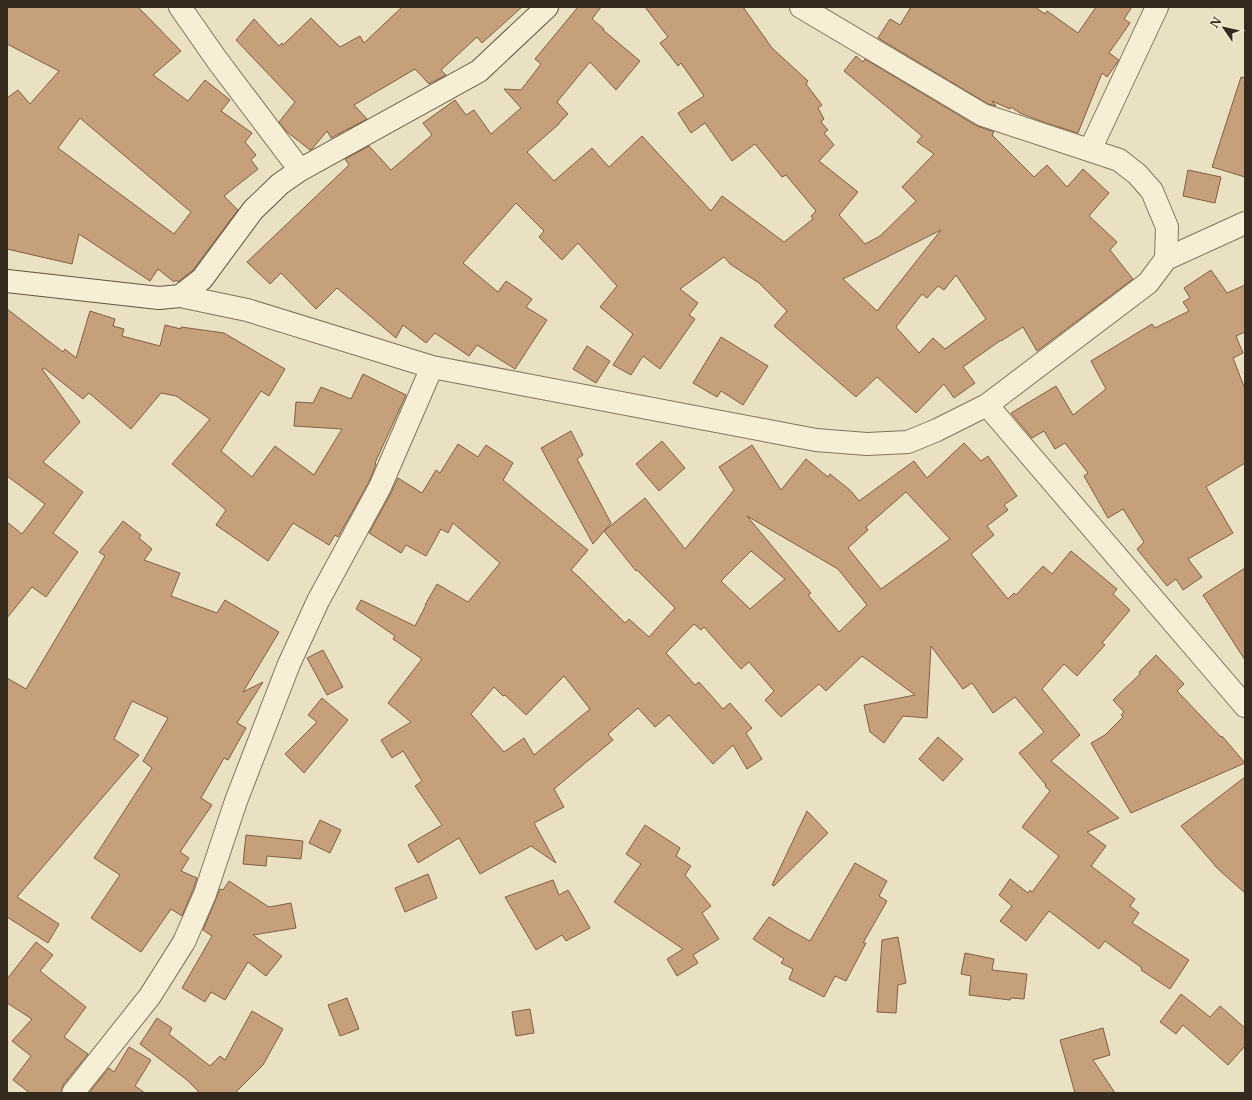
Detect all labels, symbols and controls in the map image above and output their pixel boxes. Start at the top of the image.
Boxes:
north arrow [1204,8,1244,48]
text: N [1207,14,1225,31]

